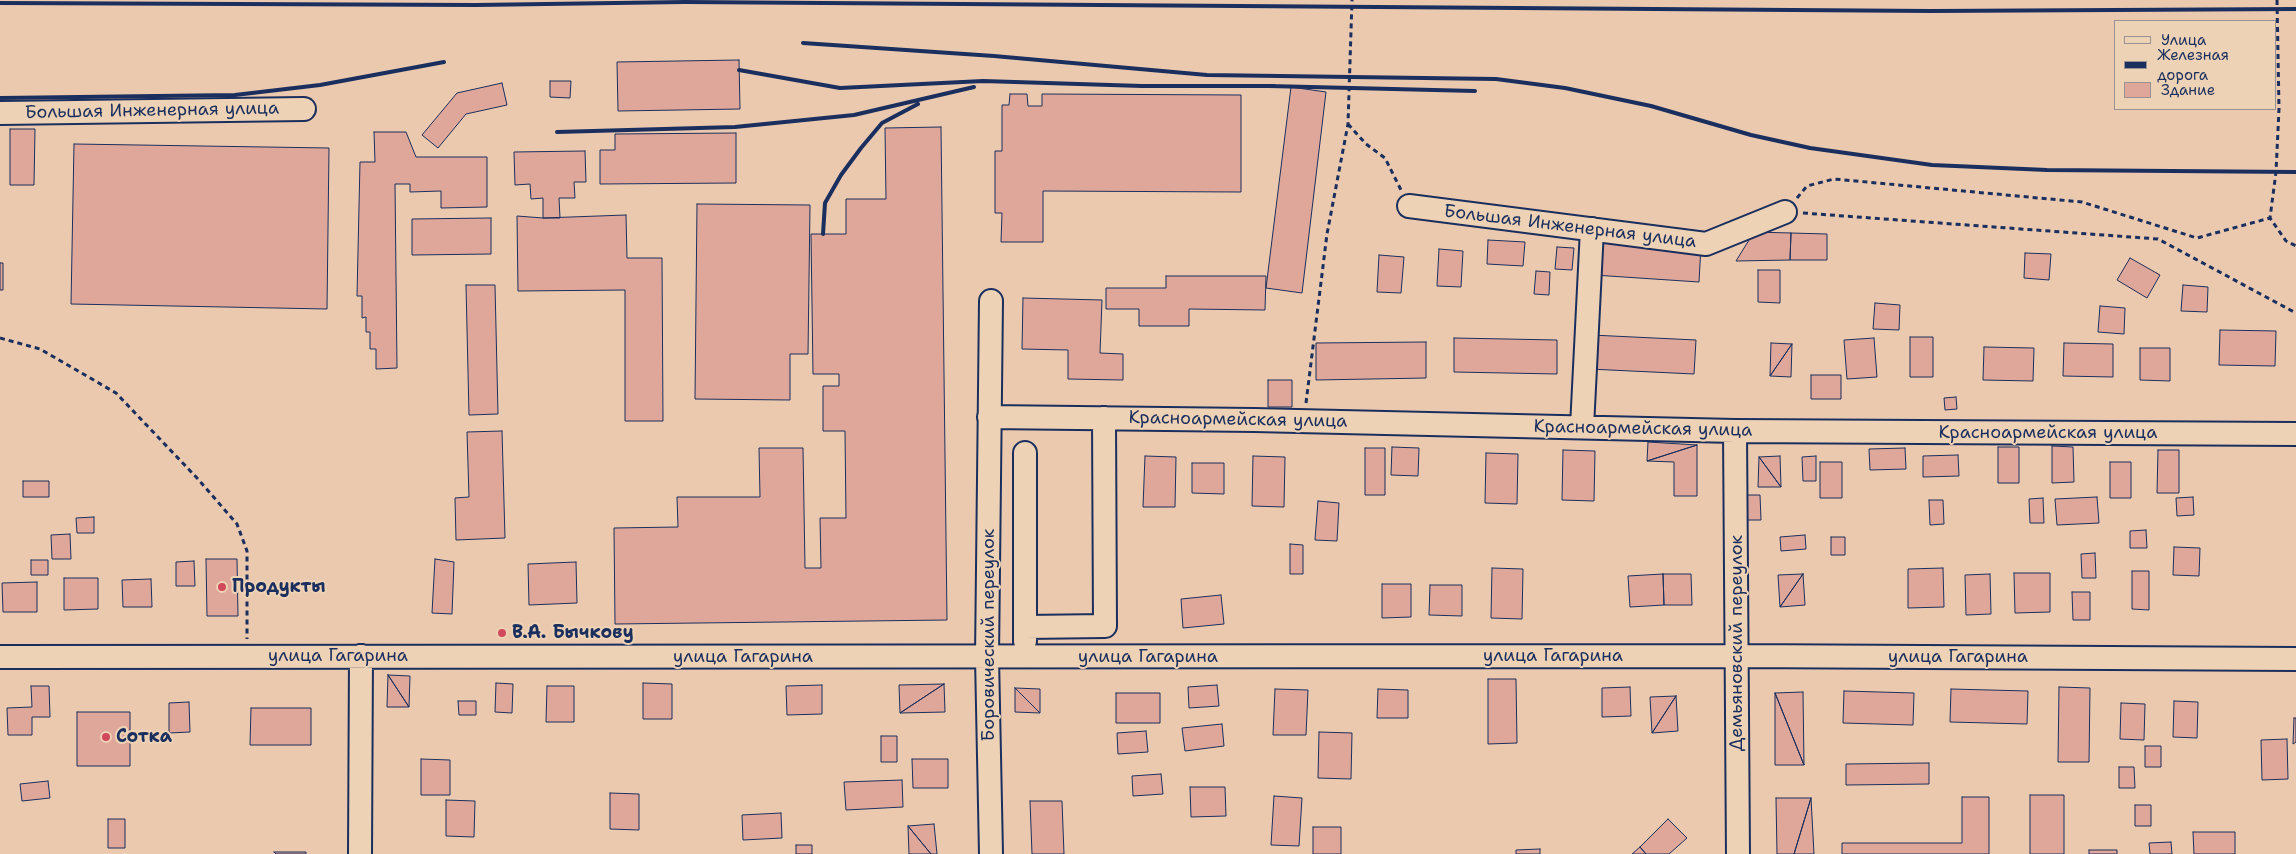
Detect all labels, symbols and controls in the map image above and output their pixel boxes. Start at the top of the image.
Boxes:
legend [2114,20,2276,110]
text: Улица [2161,30,2206,50]
text: Железная дорога [2157,45,2229,85]
text: Здание [2161,80,2215,100]
street label: Большая Инженерная улица [25,98,279,124]
street label: Большая Инженерная улица [1443,201,1697,253]
street label: Красноармейская улица [1128,407,1348,433]
street label: Красноармейская улица [1533,416,1753,442]
street label: Красноармейская улица [1939,422,2157,444]
street label: Боровический переулок [978,529,1000,741]
street label: Демьяновский переулок [1726,535,1748,751]
place label: Продукты [232,576,326,598]
marker: Продукты [216,581,228,593]
place label: В.А. Бычкову [512,622,634,644]
marker: В.А. Бычкову [496,627,508,639]
street label: улица Гагарина [268,645,408,667]
street label: улица Гагарина [1483,645,1623,667]
street label: улица Гагарина [673,646,813,668]
street label: улица Гагарина [1078,646,1218,668]
street label: улица Гагарина [1888,646,2028,668]
place label: Сотка [116,726,172,748]
marker: Сотка [100,731,112,743]

